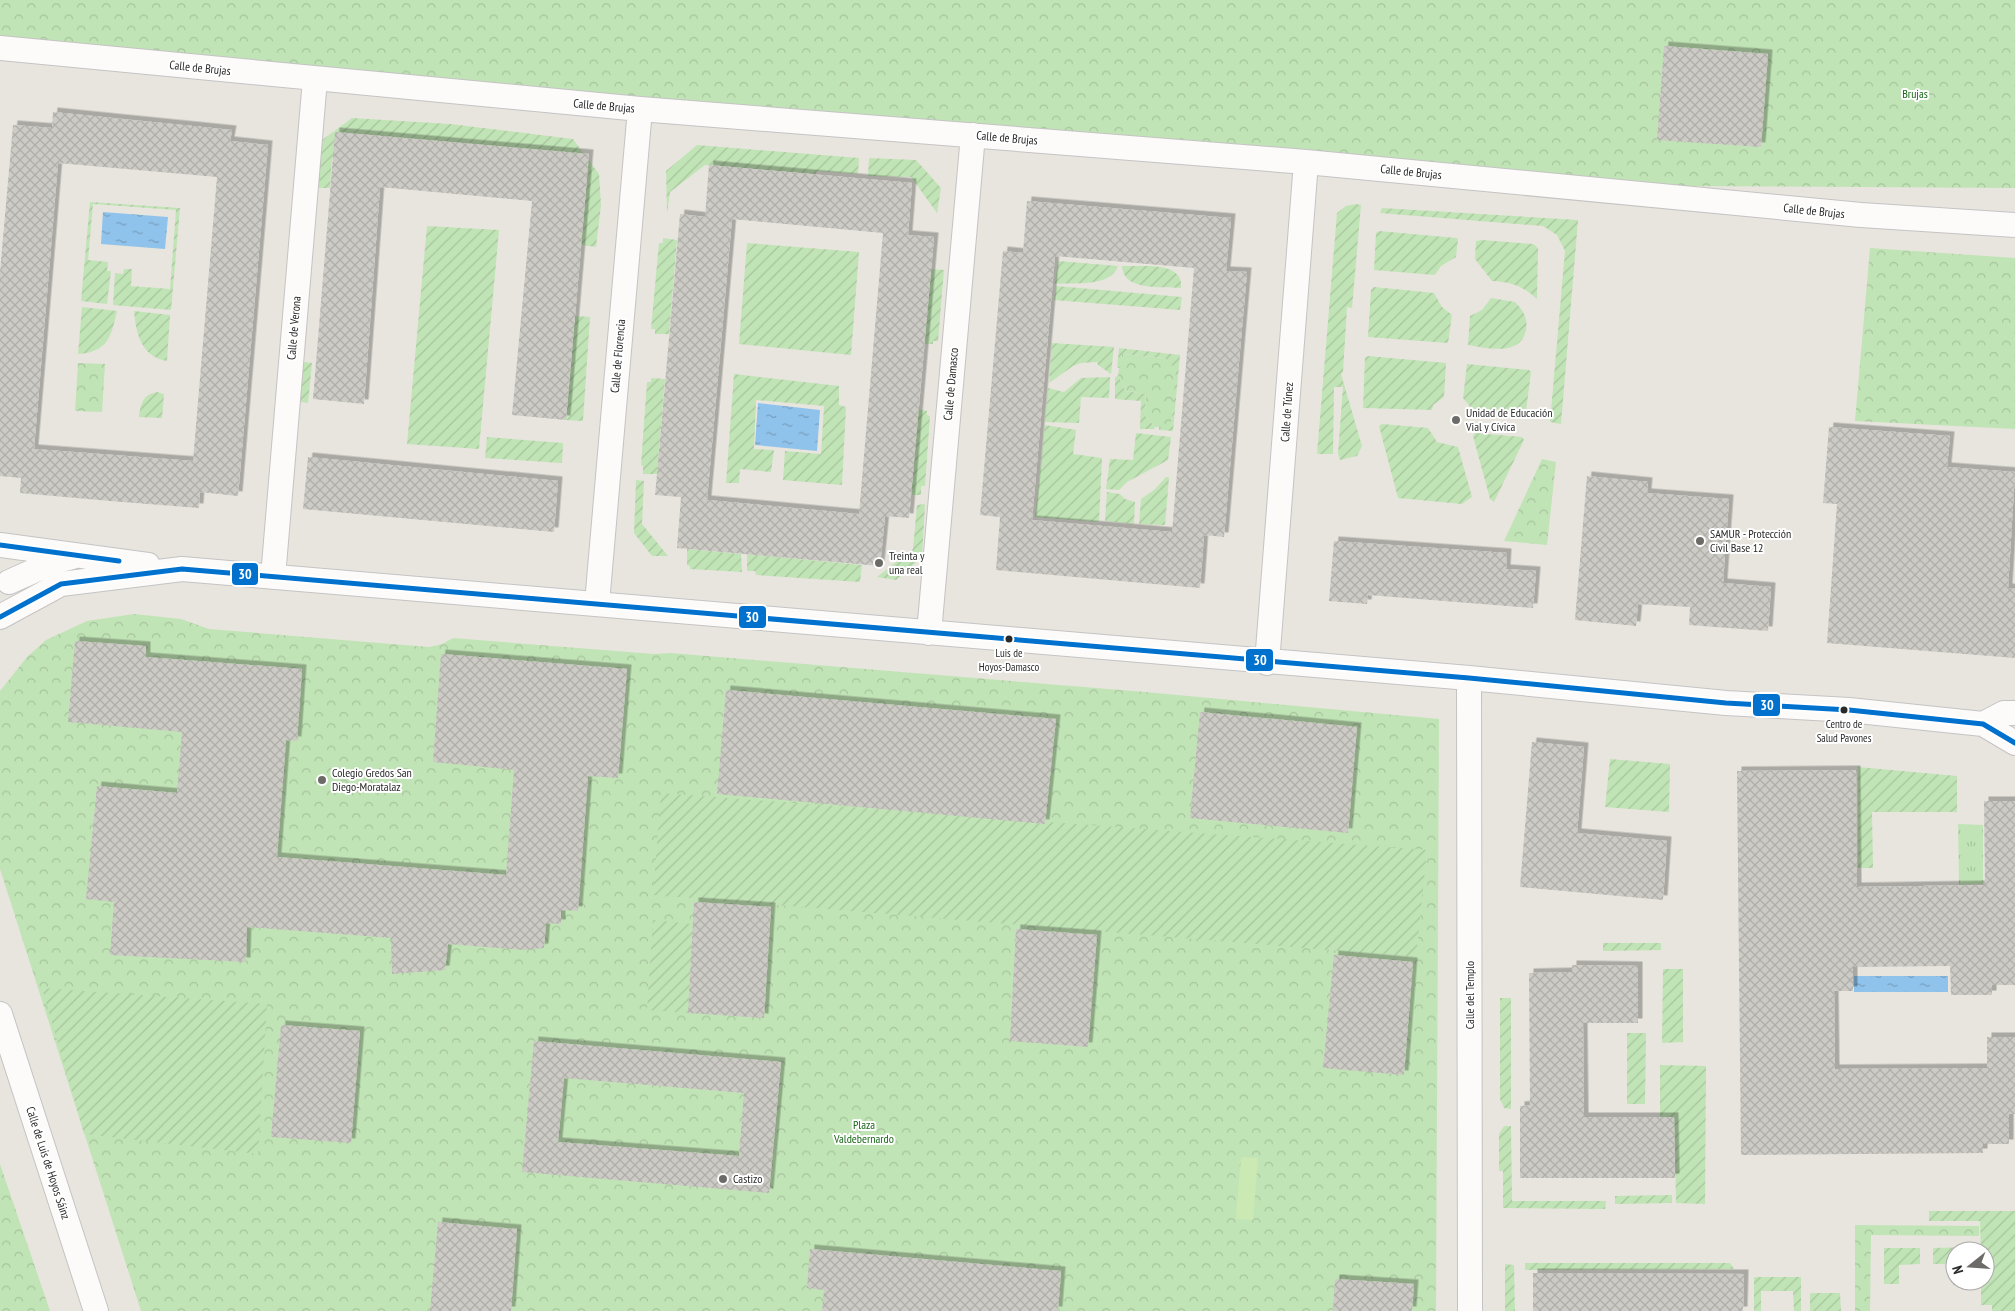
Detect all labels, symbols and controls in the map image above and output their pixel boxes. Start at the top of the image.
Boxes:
street label: Calle de Brujas [169,57,231,78]
park label: Brujas [1902,86,1928,101]
street label: Calle de Brujas [573,95,635,116]
street label: Calle de Brujas [976,127,1038,148]
street label: Calle de Brujas [1380,161,1442,182]
street label: Calle de Brujas [1783,200,1845,221]
street label: Calle de Verona [283,295,304,361]
street label: Calle de Florencia [607,318,628,394]
street label: Calle de Damasco [940,347,961,421]
street label: Calle de Túnez [1277,382,1296,442]
place label: Unidad de Educación Vial y Cívica [1465,405,1553,434]
marker: Unidad de Educación Vial y Cívica [1450,414,1462,426]
place label: SAMUR - Protección Civil Base 12 [1710,526,1791,555]
marker: SAMUR - Protección Civil Base 12 [1694,535,1706,547]
place label: Treinta y una real [889,548,925,577]
marker: Treinta y una real [873,557,885,569]
line badge: 30 [231,562,259,586]
text: 30 [238,565,252,583]
line badge: 30 [738,605,767,629]
text: 30 [745,608,759,626]
marker: Luis de Hoyos-Damasco [1004,634,1014,644]
place label: Luis de Hoyos-Damasco [979,646,1039,674]
line badge: 30 [1245,648,1274,672]
text: 30 [1253,651,1267,669]
line badge: 30 [1752,693,1781,717]
text: 30 [1760,696,1774,714]
marker: Centro de Salud Pavones [1839,705,1849,715]
place label: Centro de Salud Pavones [1817,717,1872,745]
place label: Colegio Gredos San Diego-Moratalaz [332,765,412,794]
marker: Colegio Gredos San Diego-Moratalaz [316,774,328,786]
street label: Calle del Templo [1462,961,1477,1029]
street label: Calle de Luis de Hoyos Sáinz [23,1105,74,1221]
park label: Plaza Valdebernardo [833,1117,894,1146]
place label: Castizo [733,1171,762,1186]
marker: Castizo [717,1173,729,1185]
north arrow [1945,1241,1995,1291]
text: N [1948,1264,1967,1276]

